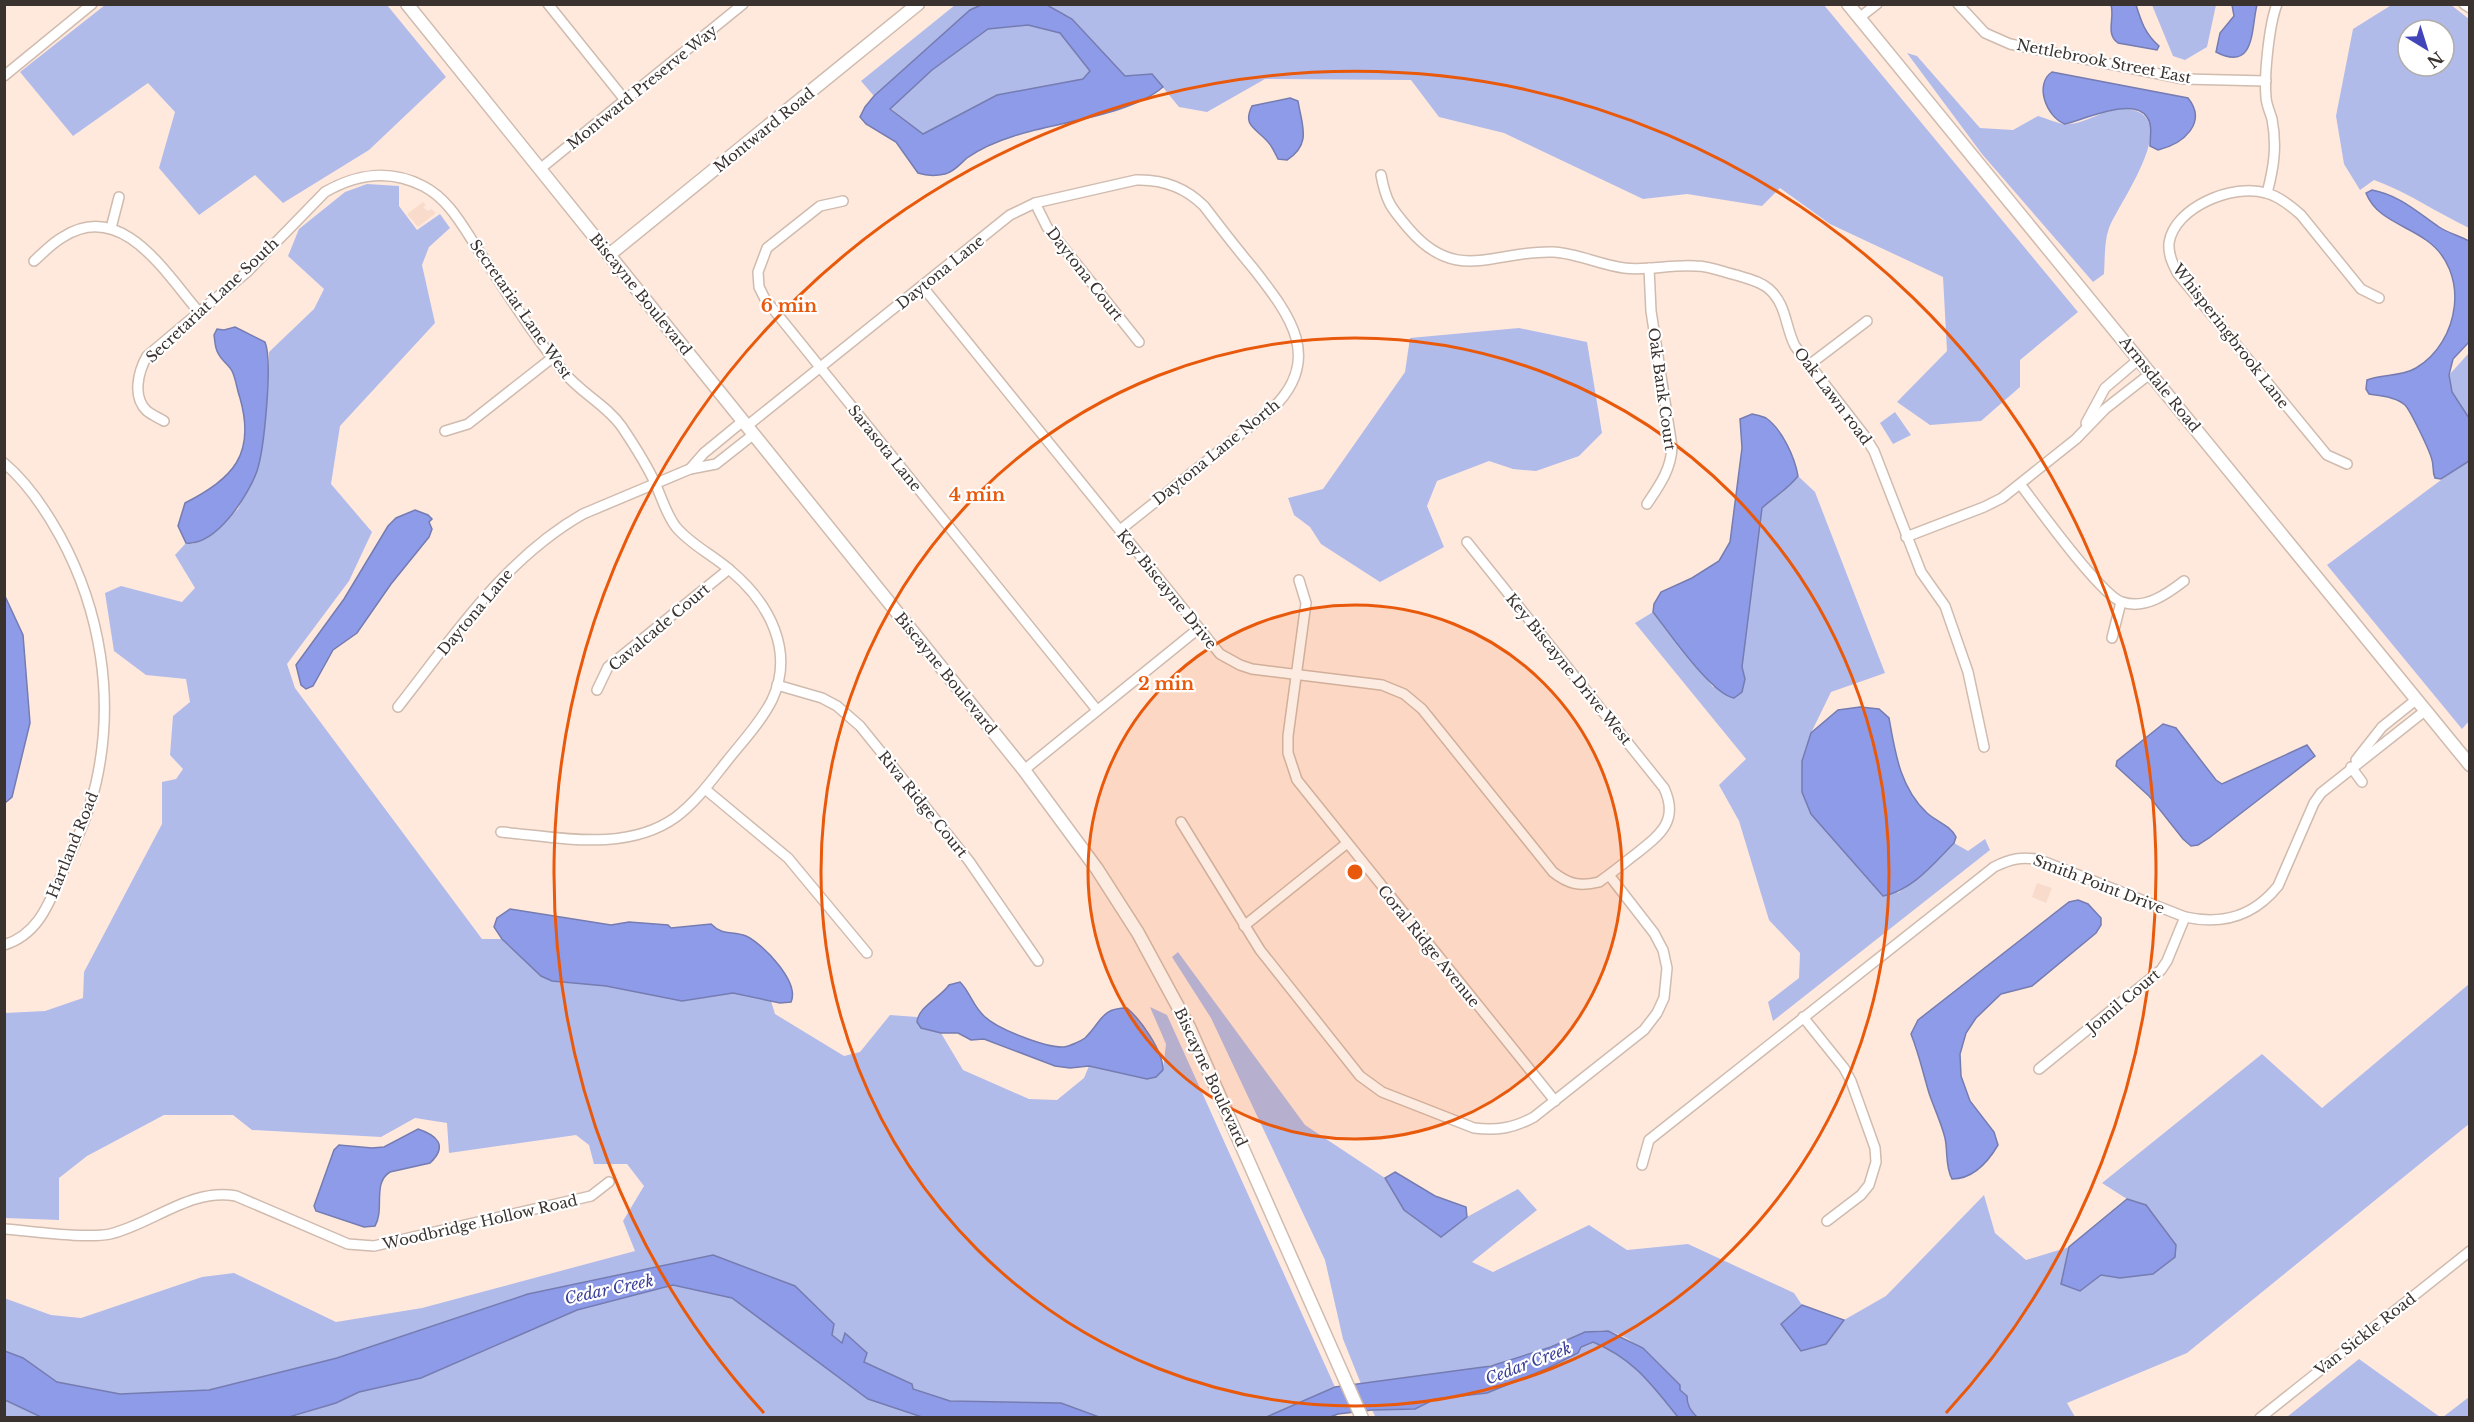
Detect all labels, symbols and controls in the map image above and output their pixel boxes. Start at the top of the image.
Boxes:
north arrow [2396,18,2456,78]
street label: Montward Preserve Way [563,20,721,153]
street label: Nettlebrook Street East [2015,35,2193,87]
text: N [2423,47,2447,72]
street label: Montward Road [710,84,818,176]
street label: Daytona Court [1043,223,1128,325]
street label: Biscayne Boulevard [586,229,696,359]
street label: Daytona Lane [892,231,988,313]
street label: Secretariat Lane South [142,234,282,366]
street label: Secretariat Lane West [466,236,577,383]
street label: Whisperingbrook Lane [2168,259,2293,412]
text: 6 min [761,295,817,317]
street label: Oak Bank Court [1644,326,1680,452]
street label: Armsdale Road [2115,331,2204,436]
street label: Oak Lawn road [1790,343,1876,449]
street label: Daytona Lane North [1149,395,1283,509]
street label: Sarasota Lane [844,401,926,495]
text: 4 min [949,484,1005,506]
street label: Key Biscayne Drive [1113,525,1221,653]
street label: Daytona Lane [433,565,517,659]
street label: Cavalcade Court [605,579,714,675]
street label: Key Biscayne Drive West [1502,589,1636,749]
street label: Biscayne Boulevard [891,608,1001,738]
text: 2 min [1138,673,1194,695]
street label: Riva Ridge Court [874,747,972,861]
street label: Hartland Road [42,789,102,901]
street label: Smith Point Drive [2031,850,2167,918]
centre of rings [1345,862,1365,882]
street label: Coral Ridge Avenue [1374,881,1484,1011]
street label: Jomil Court [2081,964,2164,1039]
street label: Biscayne Boulevard [1170,1004,1252,1150]
street label: Woodbridge Hollow Road [380,1190,579,1254]
water label: Cedar Creek [563,1270,655,1308]
street label: Van Sickle Road [2310,1289,2419,1380]
water label: Cedar Creek [1482,1337,1574,1389]

